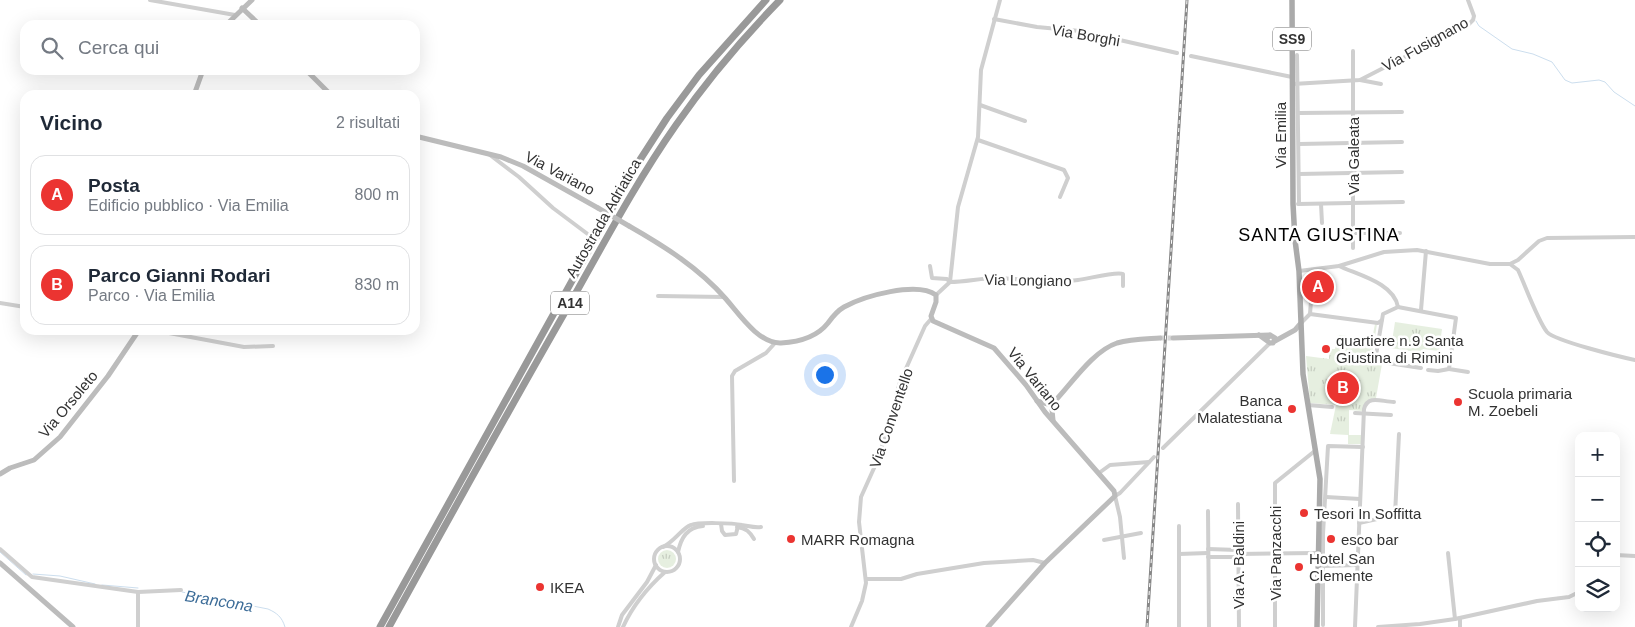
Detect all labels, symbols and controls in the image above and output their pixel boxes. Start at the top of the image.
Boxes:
street label: Via Fusignano [1379,13,1471,75]
search box [20,20,420,75]
street label: Via Borghi [1051,21,1121,49]
road number: SS9 [1273,28,1311,50]
icon: search [38,34,66,62]
text: Cerca qui [78,37,159,58]
street label: Via Emilia [1272,101,1289,168]
text: Vicino [40,111,103,134]
text: 2 risultati [336,114,400,131]
street label: Via Galeata [1345,116,1362,195]
street label: Via Variano [522,148,598,198]
street label: Autostrada Adriatica [562,155,644,280]
text: Posta [88,175,140,196]
text: A [51,186,63,203]
text: 800 m [355,186,399,203]
text: Edificio pubblico · Via Emilia [88,197,289,214]
district label: SANTA GIUSTINA [1238,225,1400,245]
text: Parco Gianni Rodari [88,265,271,286]
pin: A [1302,268,1334,306]
street label: Via Longiano [984,271,1072,289]
text: B [51,276,63,293]
text: 830 m [355,276,399,293]
text: Parco · Via Emilia [88,287,215,304]
road number: A14 [551,292,589,314]
place label: quartiere n.9 Santa Giustina di Rimini [1336,332,1464,366]
marker: quartiere n.9 Santa Giustina di Rimini [1320,343,1332,355]
street label: Via Variano [1004,344,1066,414]
your location [812,362,838,388]
street label: Via Conventello [866,366,916,470]
street label: Via Orsoleto [35,367,101,441]
pin: B [1327,369,1359,407]
place label: Scuola primaria M. Zoebeli [1468,385,1573,419]
place label: Banca Malatestiana [1197,392,1283,426]
marker: Scuola primaria M. Zoebeli [1452,396,1464,408]
marker: Banca Malatestiana [1286,403,1298,415]
map controls [1575,432,1620,612]
button: + [1575,432,1620,477]
button: − [1575,477,1620,522]
place label: Tesori In Soffitta [1314,505,1422,522]
street label: Via Panzacchi [1267,506,1284,600]
marker: Tesori In Soffitta [1298,507,1310,519]
street label: Via A. Baldini [1230,521,1247,609]
button: locate [1575,522,1620,567]
place label: MARR Romagna [801,531,915,548]
place label: esco bar [1341,531,1399,548]
marker: MARR Romagna [785,533,797,545]
marker: esco bar [1325,533,1337,545]
place label: Hotel San Clemente [1309,550,1375,584]
marker: Hotel San Clemente [1293,561,1305,573]
button: layers [1575,567,1620,612]
place label: IKEA [550,579,584,596]
marker: IKEA [534,581,546,593]
water label: Brancona [184,587,254,615]

